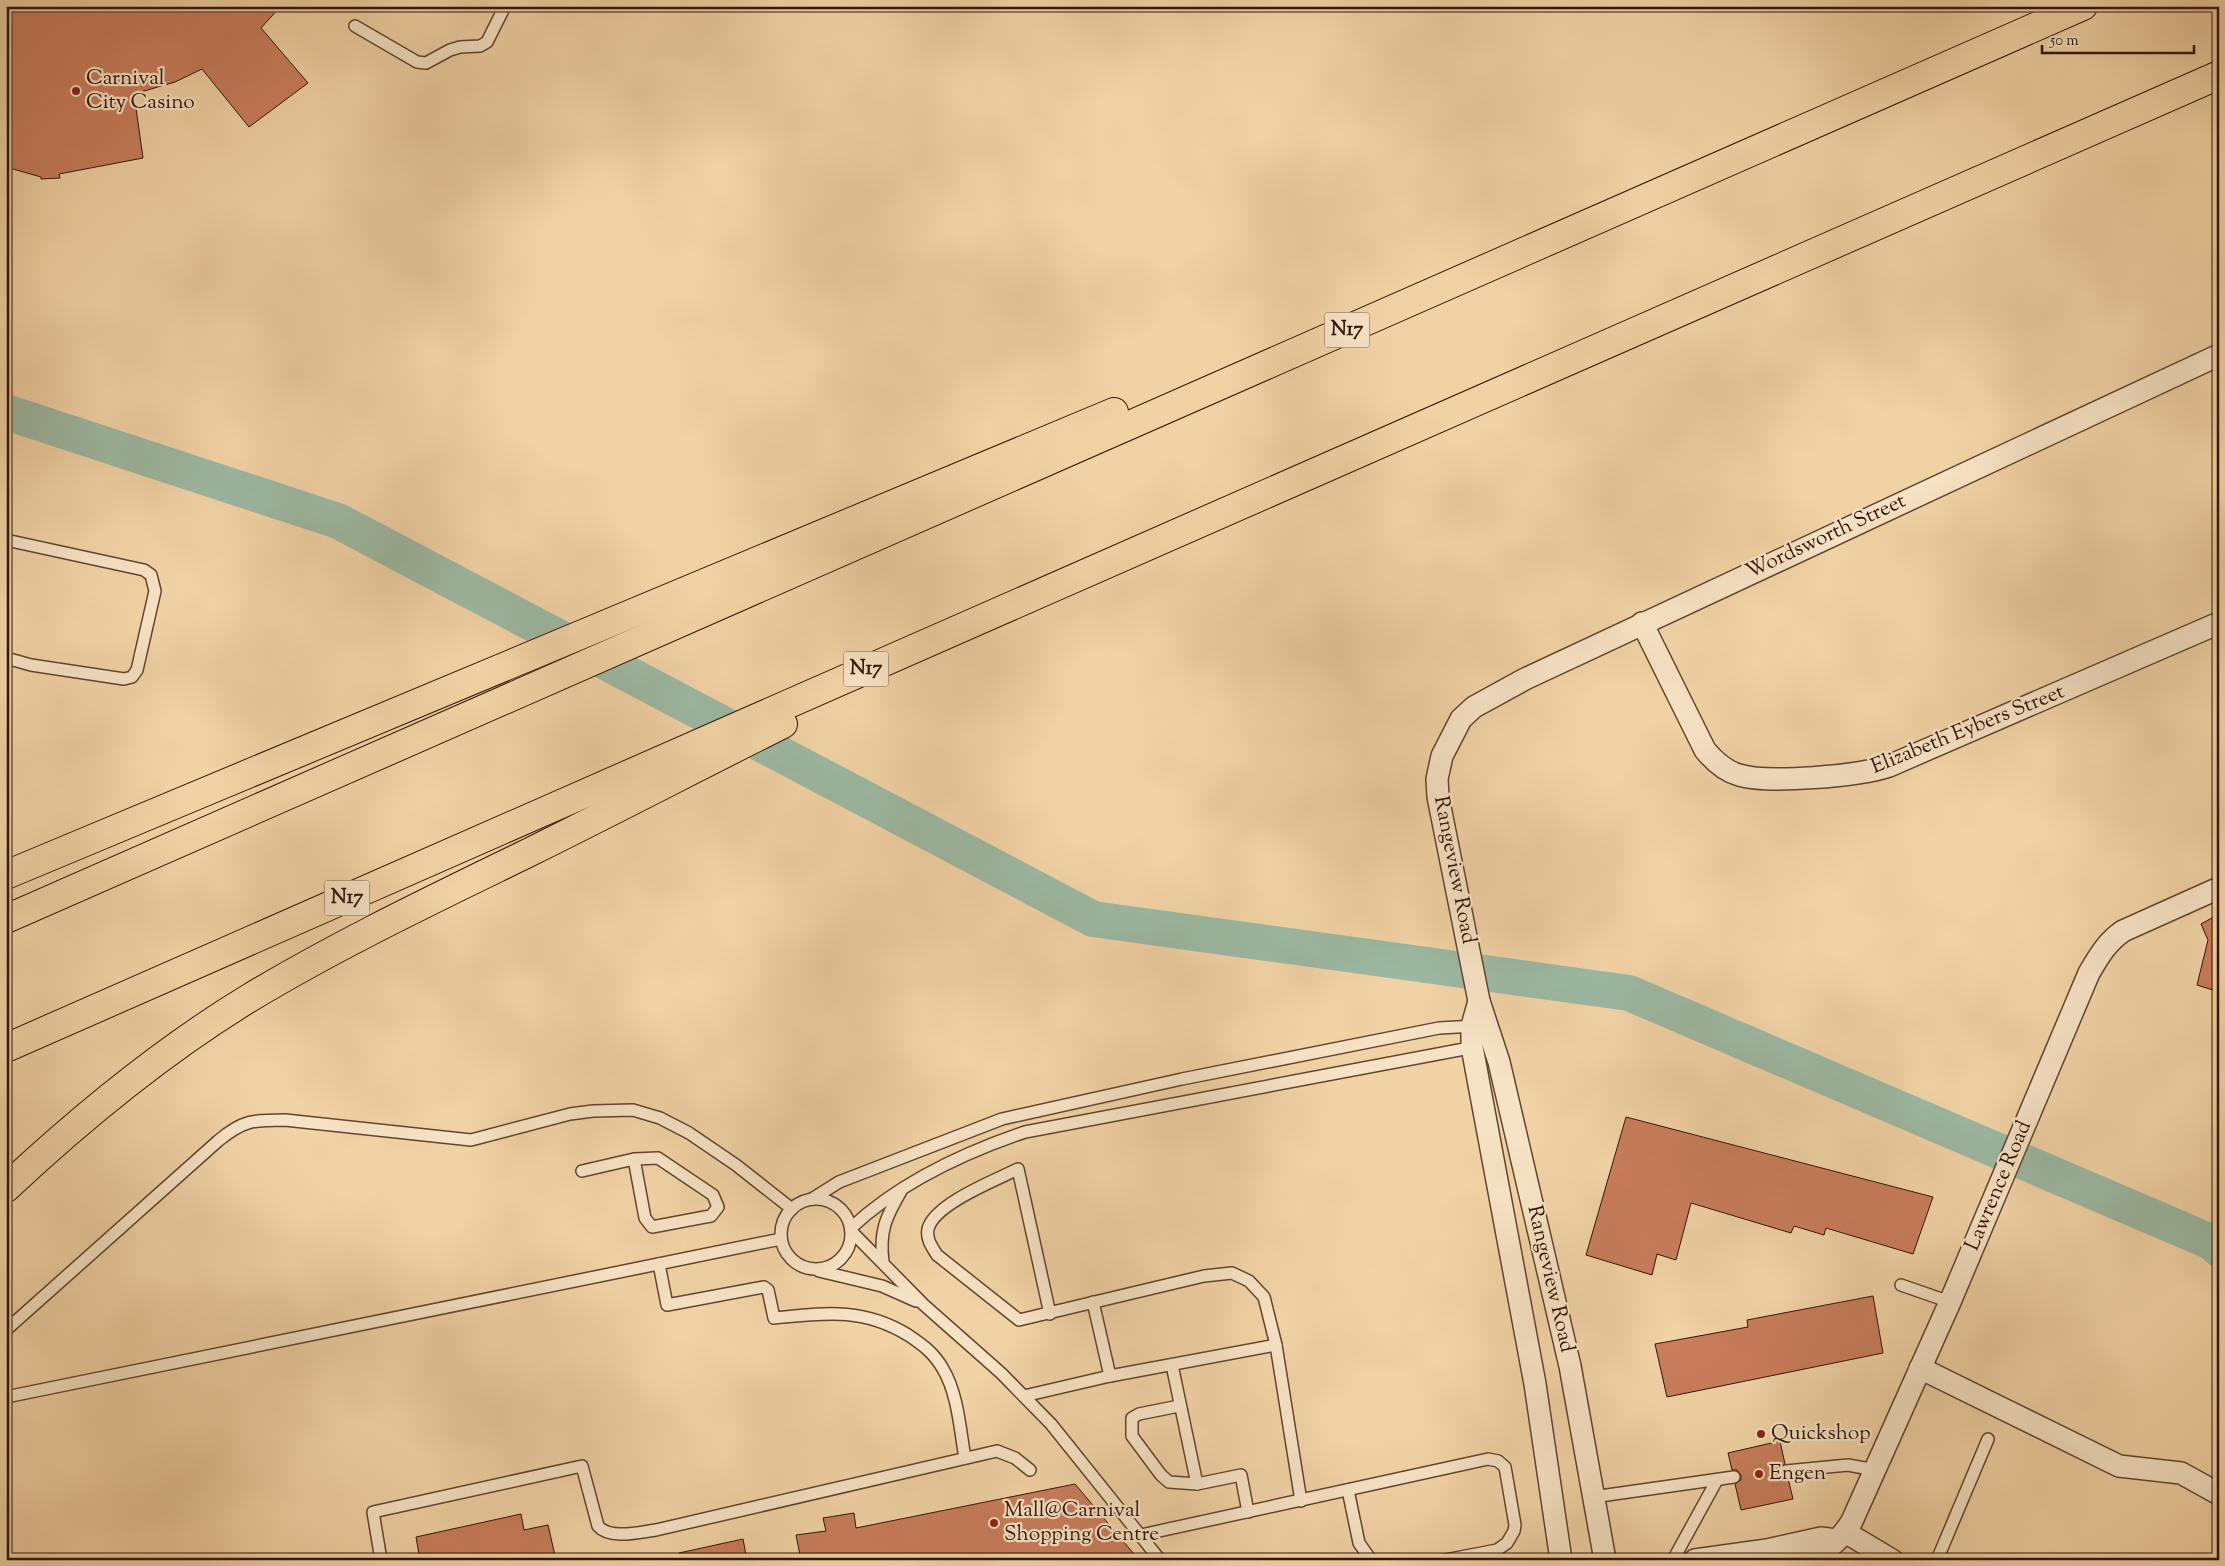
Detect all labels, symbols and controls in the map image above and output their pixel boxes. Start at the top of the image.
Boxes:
scale bar [2042,22,2195,54]
text: 50 m [2049,31,2079,52]
place label: Carnival City Casino [86,64,195,118]
marker: Carnival City Casino [70,85,82,97]
road number: N17 [1324,312,1370,348]
street label: Wordsworth Street [1741,487,1911,587]
road number: N17 [844,652,888,686]
street label: Elizabeth Eybers Street [1867,677,2069,783]
street label: Rangeview Road [1425,793,1483,947]
road number: N17 [324,880,370,916]
street label: Lawrence Road [1958,1116,2040,1256]
street label: Rangeview Road [1518,1202,1582,1356]
place label: Quickshop [1771,1419,1871,1449]
marker: Quickshop [1755,1428,1767,1440]
place label: Engen [1769,1459,1826,1489]
marker: Engen [1753,1468,1765,1480]
place label: Mall@Carnival Shopping Centre [1004,1496,1159,1550]
marker: Mall@Carnival Shopping Centre [988,1517,1000,1529]

